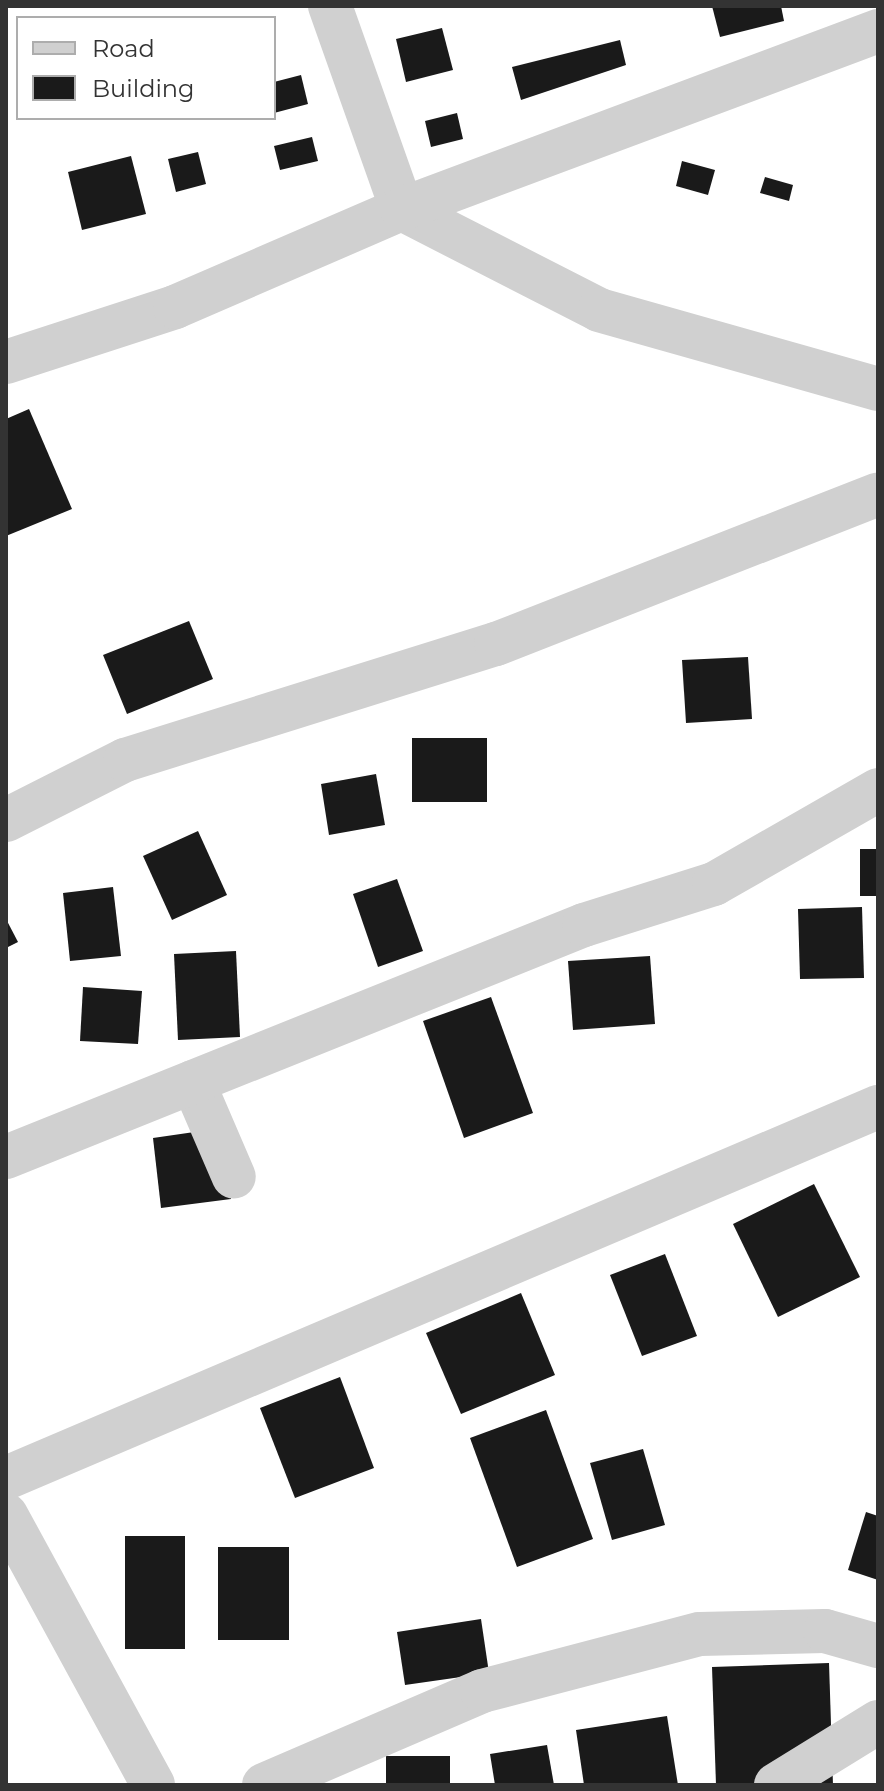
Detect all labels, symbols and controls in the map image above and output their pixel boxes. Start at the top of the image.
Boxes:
legend [16,16,276,120]
text: Road [92,34,155,63]
text: Building [92,74,195,103]

